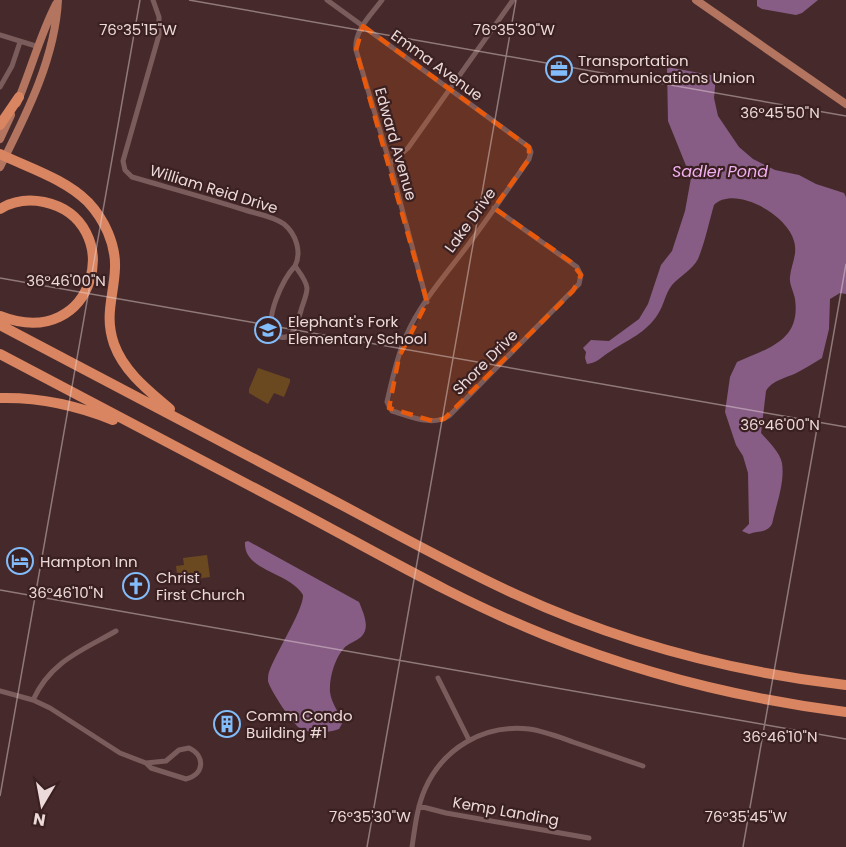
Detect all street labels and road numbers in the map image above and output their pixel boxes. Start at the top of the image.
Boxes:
street label: Emma Avenue [387,24,487,106]
street label: Edward Avenue [370,85,422,203]
street label: William Reid Drive [147,160,281,218]
street label: Lake Drive [439,183,501,257]
street label: Shore Drive [448,325,522,399]
street label: Kemp Landing [451,791,561,831]

